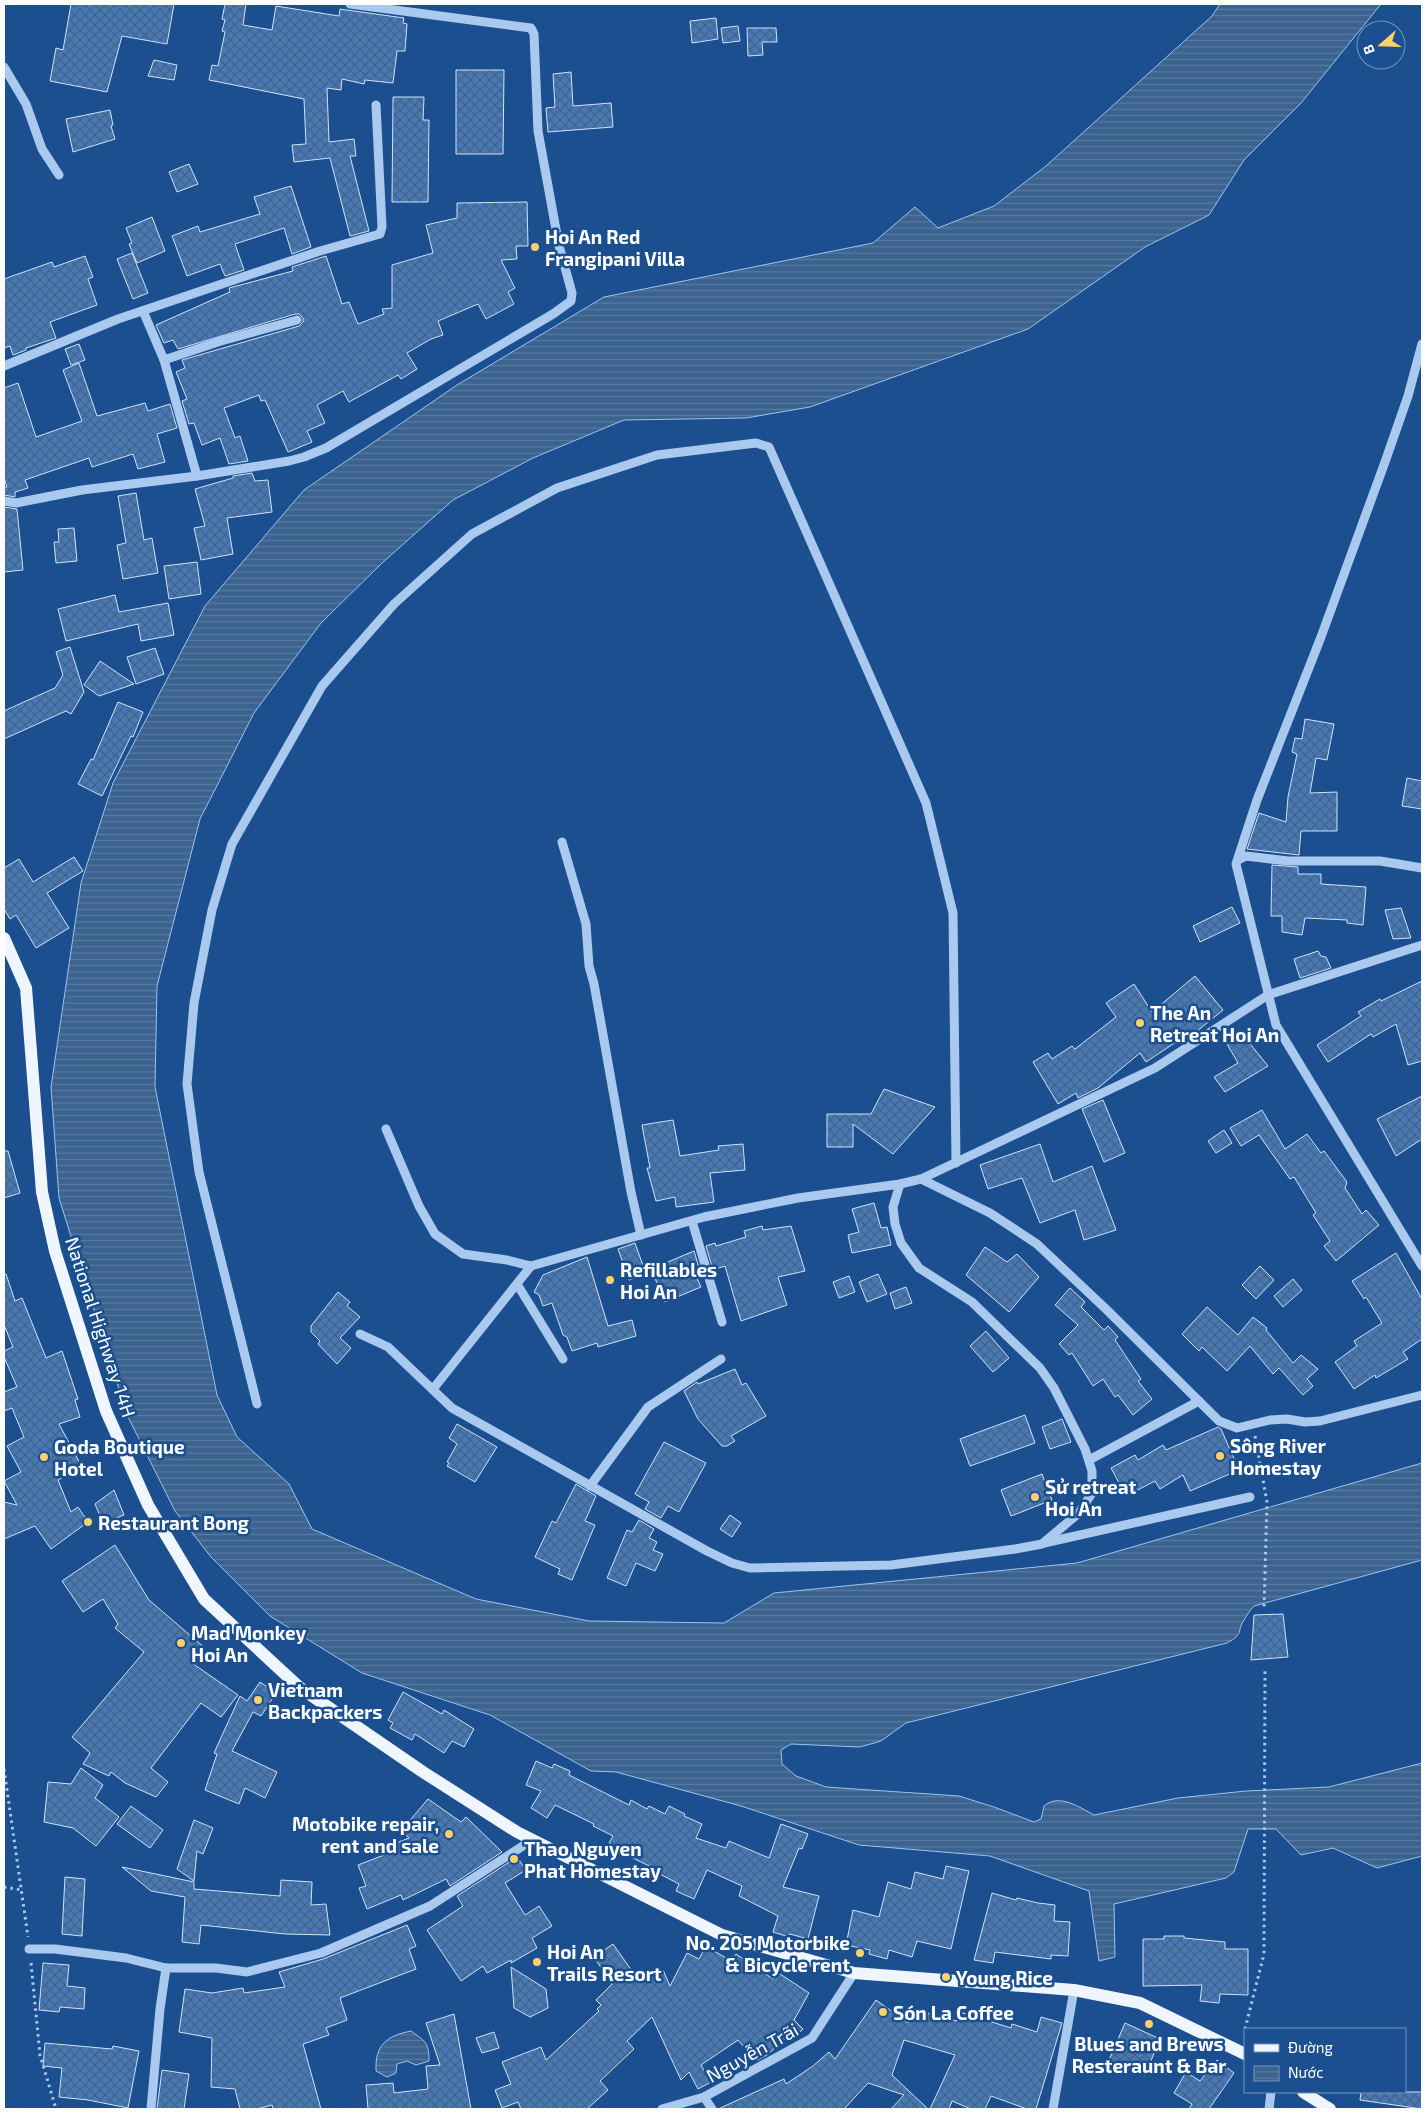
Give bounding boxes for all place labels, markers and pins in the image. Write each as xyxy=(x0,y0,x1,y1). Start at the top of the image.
place label: Hoi An Red Frangipani Villa xyxy=(545,225,685,270)
marker: Hoi An Red Frangipani Villa xyxy=(529,241,541,253)
place label: The An Retreat Hoi An xyxy=(1150,1001,1279,1046)
marker: The An Retreat Hoi An xyxy=(1134,1017,1146,1029)
place label: Refillables Hoi An xyxy=(620,1258,717,1303)
marker: Refillables Hoi An xyxy=(604,1274,616,1286)
place label: Sông River Homestay xyxy=(1230,1434,1326,1480)
place label: Goda Boutique Hotel xyxy=(54,1435,185,1480)
marker: Sông River Homestay xyxy=(1214,1450,1226,1462)
marker: Goda Boutique Hotel xyxy=(38,1451,50,1463)
place label: Sử retreat Hoi An xyxy=(1045,1475,1137,1520)
marker: Sử retreat Hoi An xyxy=(1029,1491,1041,1503)
place label: Restaurant Bong xyxy=(98,1511,249,1534)
marker: Restaurant Bong xyxy=(82,1516,94,1528)
place label: Mad Monkey Hoi An xyxy=(191,1621,307,1666)
marker: Mad Monkey Hoi An xyxy=(175,1637,187,1649)
place label: Vietnam Backpackers xyxy=(268,1678,382,1723)
marker: Vietnam Backpackers xyxy=(252,1694,264,1706)
place label: Motobike repair, rent and sale xyxy=(292,1812,439,1857)
marker: Motobike repair, rent and sale xyxy=(443,1828,455,1840)
place label: Thao Nguyen Phat Homestay xyxy=(524,1837,661,1883)
marker: Thao Nguyen Phat Homestay xyxy=(508,1853,520,1865)
place label: No. 205 Motorbike & Bicycle rent xyxy=(686,1931,850,1977)
place label: Hoi An Trails Resort xyxy=(547,1940,662,1985)
marker: No. 205 Motorbike & Bicycle rent xyxy=(854,1947,866,1959)
marker: Hoi An Trails Resort xyxy=(531,1956,543,1968)
place label: Young Rice xyxy=(956,1966,1053,1989)
marker: Young Rice xyxy=(940,1971,952,1983)
place label: Són La Coffee xyxy=(893,2001,1014,2024)
marker: Són La Coffee xyxy=(877,2006,889,2018)
marker: Blues and Brews Resteraunt & Bar xyxy=(1143,2018,1155,2030)
place label: Blues and Brews Resteraunt & Bar xyxy=(1072,2032,1226,2077)

